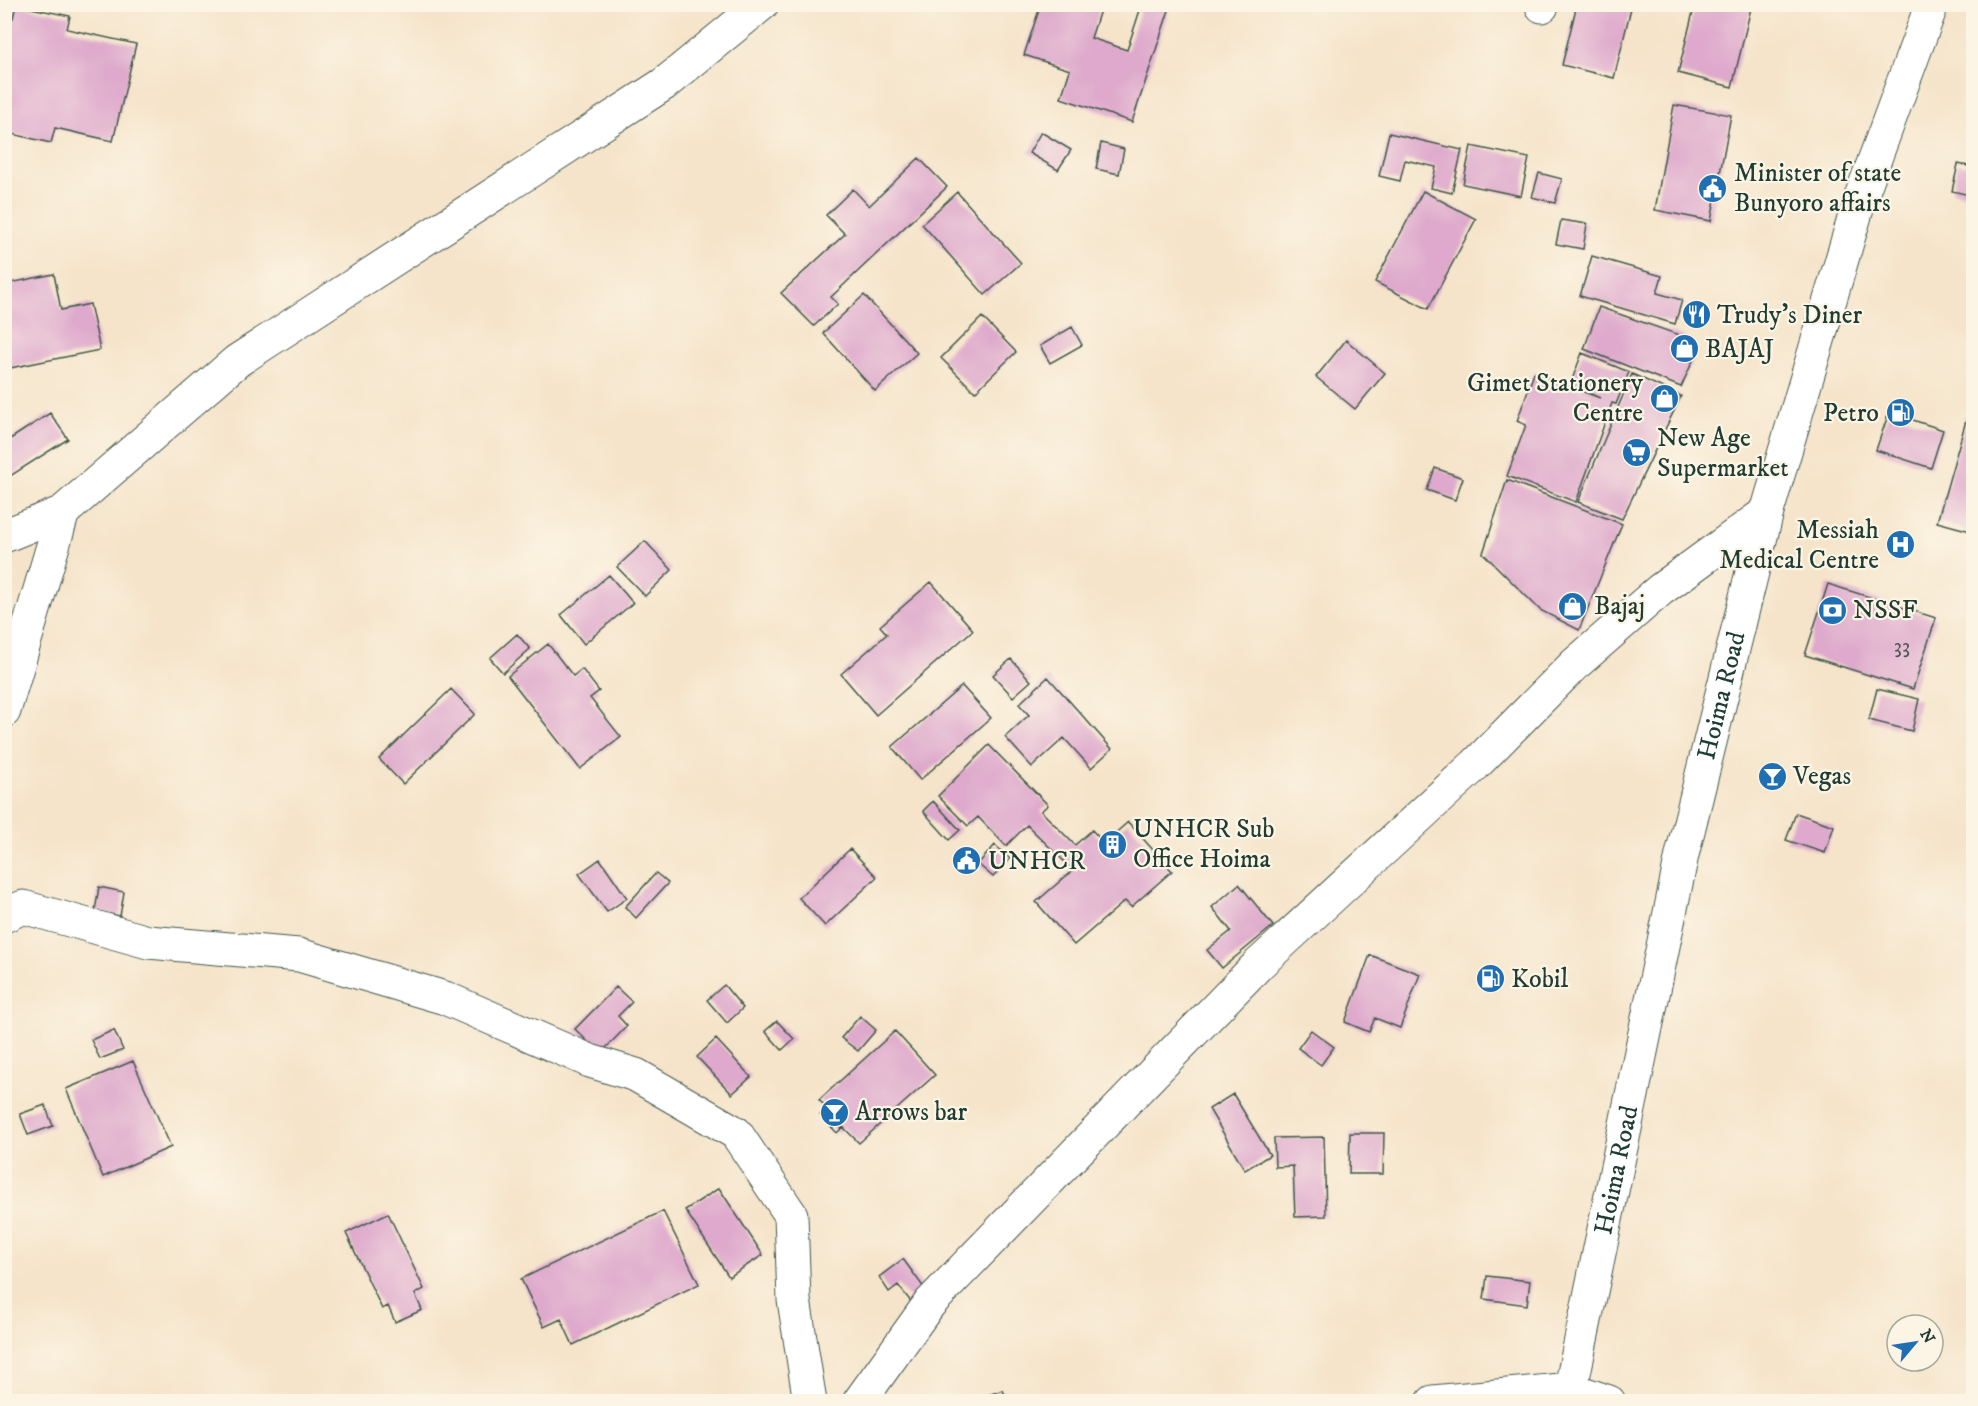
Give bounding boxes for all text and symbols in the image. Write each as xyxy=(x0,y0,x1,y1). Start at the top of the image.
place label: Minister of state Bunyoro affairs xyxy=(1734,157,1901,220)
public building icon: Minister of state Bunyoro affairs xyxy=(1697,172,1729,204)
restaurant icon: Trudy's Diner xyxy=(1680,299,1712,331)
place label: Trudy's Diner xyxy=(1717,299,1863,332)
shop icon: BAJAJ xyxy=(1668,333,1700,365)
place label: BAJAJ xyxy=(1705,333,1774,366)
place label: Gimet Stationery Centre xyxy=(1467,367,1644,430)
shop icon: Gimet Stationery Centre xyxy=(1648,382,1680,414)
place label: Petro xyxy=(1823,397,1879,430)
fuel station icon: Petro xyxy=(1884,397,1916,429)
place label: New Age Supermarket xyxy=(1657,422,1789,485)
supermarket icon: New Age Supermarket xyxy=(1620,437,1652,469)
place label: Messiah Medical Centre xyxy=(1719,514,1879,577)
hospital icon: Messiah Medical Centre xyxy=(1884,529,1916,561)
shop icon: Bajaj xyxy=(1557,590,1589,622)
place label: Bajaj xyxy=(1594,590,1645,623)
bank icon: NSSF xyxy=(1816,594,1848,626)
place label: NSSF xyxy=(1853,594,1917,627)
street label: Hoima Road xyxy=(1690,628,1753,763)
house number: 33 xyxy=(1894,633,1910,660)
bar icon: Vegas xyxy=(1756,760,1788,792)
place label: Vegas xyxy=(1792,760,1851,793)
place label: UNHCR Sub Office Hoima xyxy=(1133,813,1275,876)
building icon: UNHCR Sub Office Hoima xyxy=(1096,828,1128,860)
public building icon: UNHCR xyxy=(951,845,983,877)
place label: UNHCR xyxy=(988,845,1086,878)
fuel station icon: Kobil xyxy=(1474,963,1506,995)
place label: Kobil xyxy=(1511,963,1569,996)
bar icon: Arrows bar xyxy=(818,1096,850,1128)
place label: Arrows bar xyxy=(855,1096,968,1129)
street label: Hoima Road xyxy=(1587,1103,1646,1237)
north arrow xyxy=(1885,1313,1945,1373)
text: N xyxy=(1915,1326,1939,1347)

